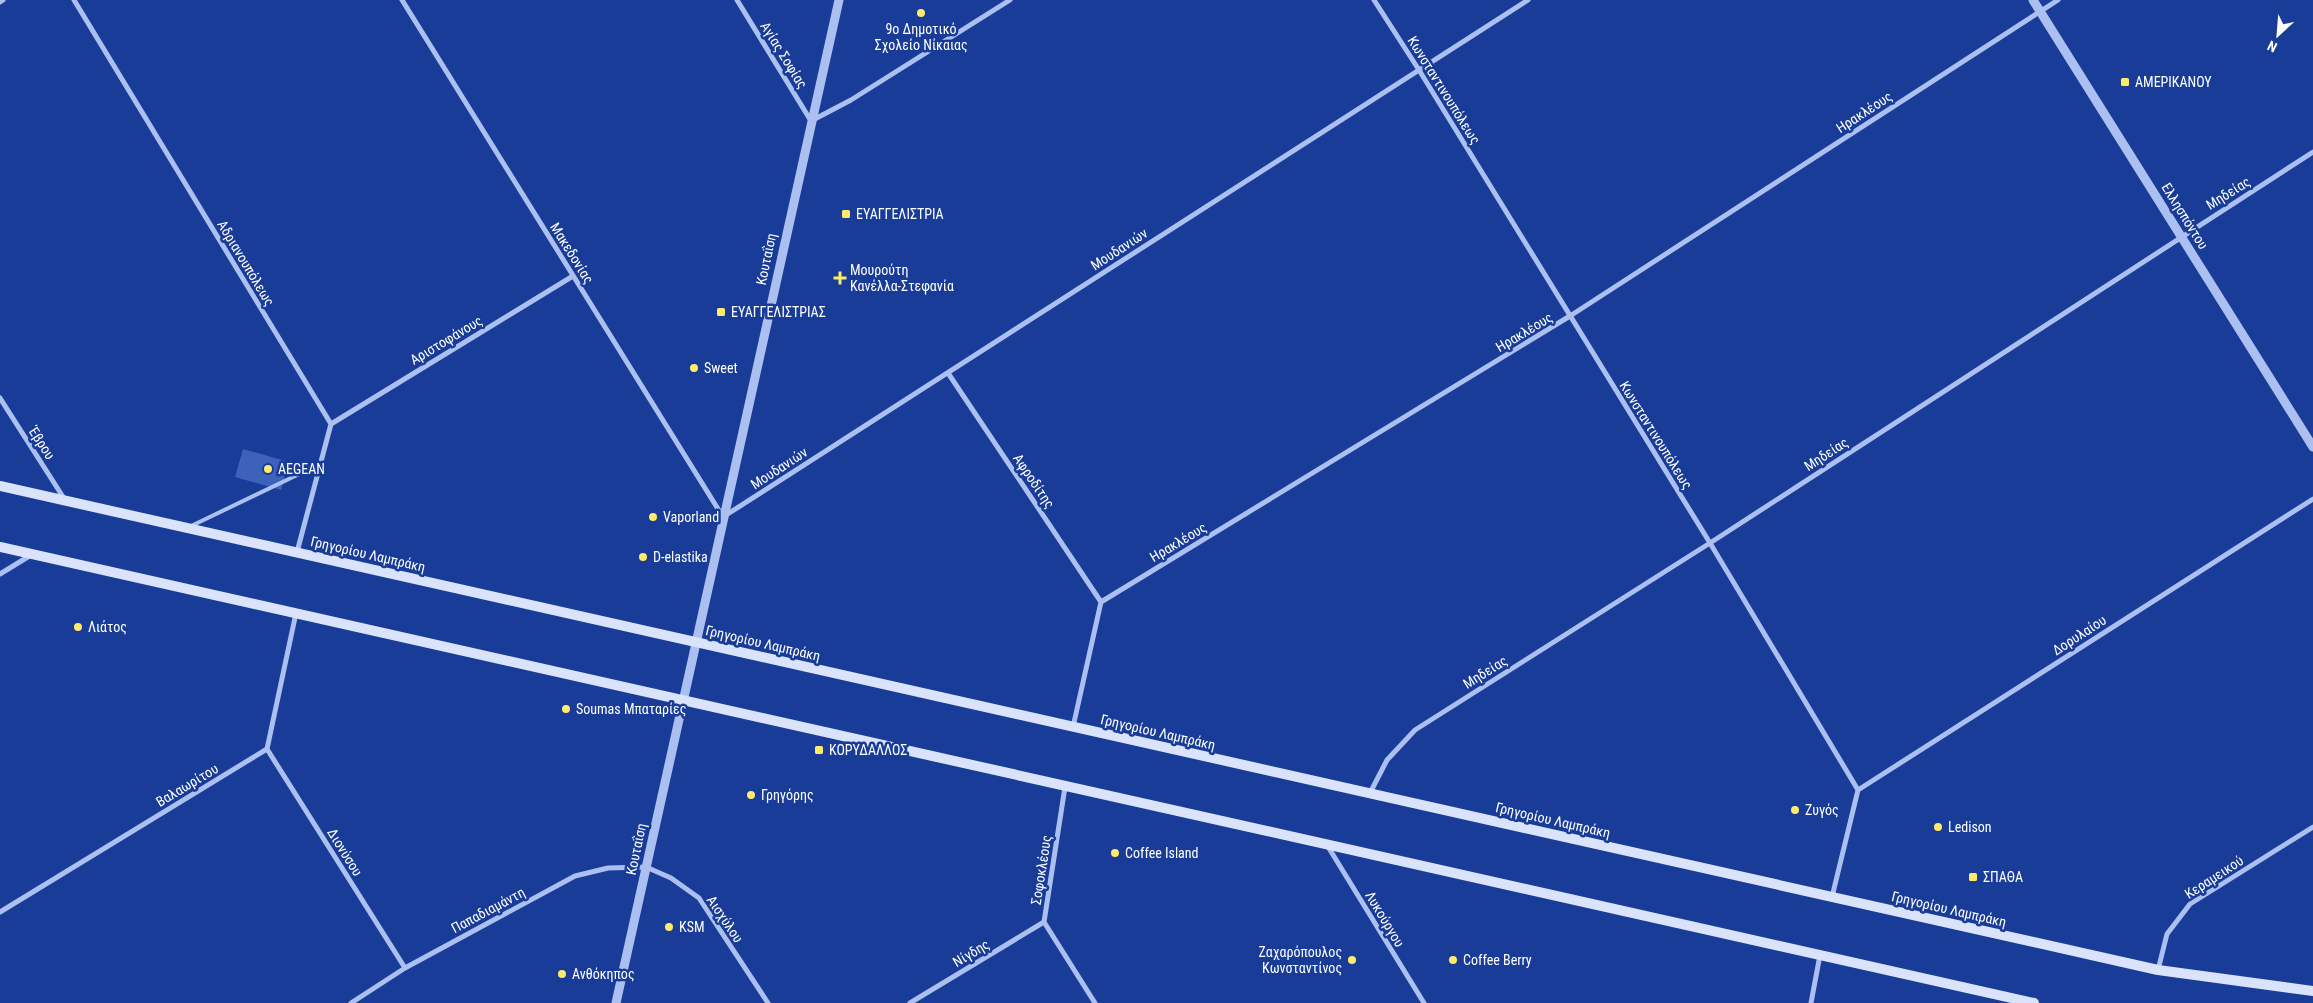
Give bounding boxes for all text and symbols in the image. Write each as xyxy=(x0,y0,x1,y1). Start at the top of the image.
marker: 9o Δημοτικό Σχολείο Νίκαιας xyxy=(915,7,927,19)
north arrow xyxy=(2253,10,2303,60)
street label: Αγίας Σοφίας xyxy=(756,19,811,92)
place label: 9o Δημοτικό Σχολείο Νίκαιας xyxy=(874,21,968,53)
street label: Κωνσταντινουπόλεως xyxy=(1404,33,1484,147)
text: N xyxy=(2265,38,2280,56)
place label: ΑΜΕΡΙΚΑΝΟΥ xyxy=(2135,74,2212,90)
marker: ΑΜΕΡΙΚΑΝΟΥ xyxy=(2119,76,2131,88)
street label: Ηρακλέους xyxy=(1833,88,1895,136)
street label: Μηδείας xyxy=(2203,173,2253,213)
street label: Ελλησπόντου xyxy=(2158,180,2212,252)
place label: ΕΥΑΓΓΕΛΙΣΤΡΙΑ xyxy=(856,206,944,222)
marker: ΕΥΑΓΓΕΛΙΣΤΡΙΑ xyxy=(840,208,852,220)
street label: Αδριανουπόλεως xyxy=(214,217,278,309)
street label: Μακεδονίας xyxy=(547,220,597,286)
street label: Μουδανιών xyxy=(1088,225,1150,273)
street label: Κουταΐση xyxy=(753,232,779,286)
place label: Μουρούτη Κανέλλα-Στεφανία xyxy=(850,262,954,295)
marker: Μουρούτη Κανέλλα-Στεφανία xyxy=(834,272,846,284)
place label: ΕΥΑΓΓΕΛΙΣΤΡΙΑΣ xyxy=(731,304,826,320)
marker: ΕΥΑΓΓΕΛΙΣΤΡΙΑΣ xyxy=(715,306,727,318)
street label: Ηρακλέους xyxy=(1493,309,1555,355)
street label: Αριστοφάνους xyxy=(407,312,486,369)
place label: Sweet xyxy=(704,360,738,376)
marker: Sweet xyxy=(688,362,700,374)
street label: Κωνσταντινουπόλεως xyxy=(1616,378,1696,492)
street label: Έβρου xyxy=(25,423,59,463)
street label: Μηδείας xyxy=(1801,434,1851,474)
street label: Μουδανιών xyxy=(748,444,810,492)
street label: Αφροδίτης xyxy=(1009,451,1058,512)
place label: AEGEAN xyxy=(278,461,325,477)
marker: AEGEAN xyxy=(262,463,274,475)
place label: Vaporland xyxy=(663,509,719,525)
marker: Vaporland xyxy=(647,511,659,523)
street label: Ηρακλέους xyxy=(1147,519,1209,565)
street label: Γρηγορίου Λαμπράκη xyxy=(309,533,427,575)
place label: D-elastika xyxy=(653,549,708,565)
marker: D-elastika xyxy=(637,551,649,563)
street label: Δορυλαίου xyxy=(2049,612,2109,658)
place label: Λιάτος xyxy=(88,619,127,635)
marker: Λιάτος xyxy=(72,621,84,633)
street label: Γρηγορίου Λαμπράκη xyxy=(704,622,822,664)
street label: Μηδείας xyxy=(1460,652,1510,692)
place label: Soumas Μπαταρίες xyxy=(576,701,686,717)
marker: Soumas Μπαταρίες xyxy=(560,703,572,715)
street label: Γρηγορίου Λαμπράκη xyxy=(1099,711,1217,753)
place label: ΚΟΡΥΔΑΛΛΟΣ xyxy=(829,742,907,758)
marker: ΚΟΡΥΔΑΛΛΟΣ xyxy=(813,744,825,756)
street label: Βαλαωρίτου xyxy=(153,760,221,810)
place label: Γρηγόρης xyxy=(761,787,814,803)
marker: Γρηγόρης xyxy=(745,789,757,801)
street label: Γρηγορίου Λαμπράκη xyxy=(1494,799,1612,841)
place label: Ζυγός xyxy=(1805,802,1839,818)
marker: Ζυγός xyxy=(1789,804,1801,816)
place label: Ledison xyxy=(1948,819,1992,835)
marker: Ledison xyxy=(1932,821,1944,833)
street label: Κουταΐση xyxy=(623,822,649,876)
street label: Διονύσου xyxy=(324,825,366,879)
street label: Σοφοκλέους xyxy=(1028,834,1055,906)
place label: Coffee Island xyxy=(1125,845,1199,861)
marker: Coffee Island xyxy=(1109,847,1121,859)
street label: Κεραμεικού xyxy=(2182,852,2246,902)
place label: ΣΠΑΘΑ xyxy=(1983,869,2023,885)
marker: ΣΠΑΘΑ xyxy=(1967,871,1979,883)
street label: Παπαδιαμάντη xyxy=(448,884,528,936)
street label: Λυκούργου xyxy=(1362,888,1408,950)
street label: Γρηγορίου Λαμπράκη xyxy=(1890,888,2008,930)
street label: Αισχύλου xyxy=(703,892,747,946)
place label: KSM xyxy=(679,919,704,935)
marker: KSM xyxy=(663,921,675,933)
street label: Νίγδης xyxy=(950,936,992,970)
place label: Ζαχαρόπουλος Κωνσταντίνος xyxy=(1259,944,1342,976)
place label: Coffee Berry xyxy=(1463,952,1532,968)
marker: Ζαχαρόπουλος Κωνσταντίνος xyxy=(1346,954,1358,966)
marker: Coffee Berry xyxy=(1447,954,1459,966)
place label: Ανθόκηπος xyxy=(572,966,635,982)
marker: Ανθόκηπος xyxy=(556,968,568,980)

